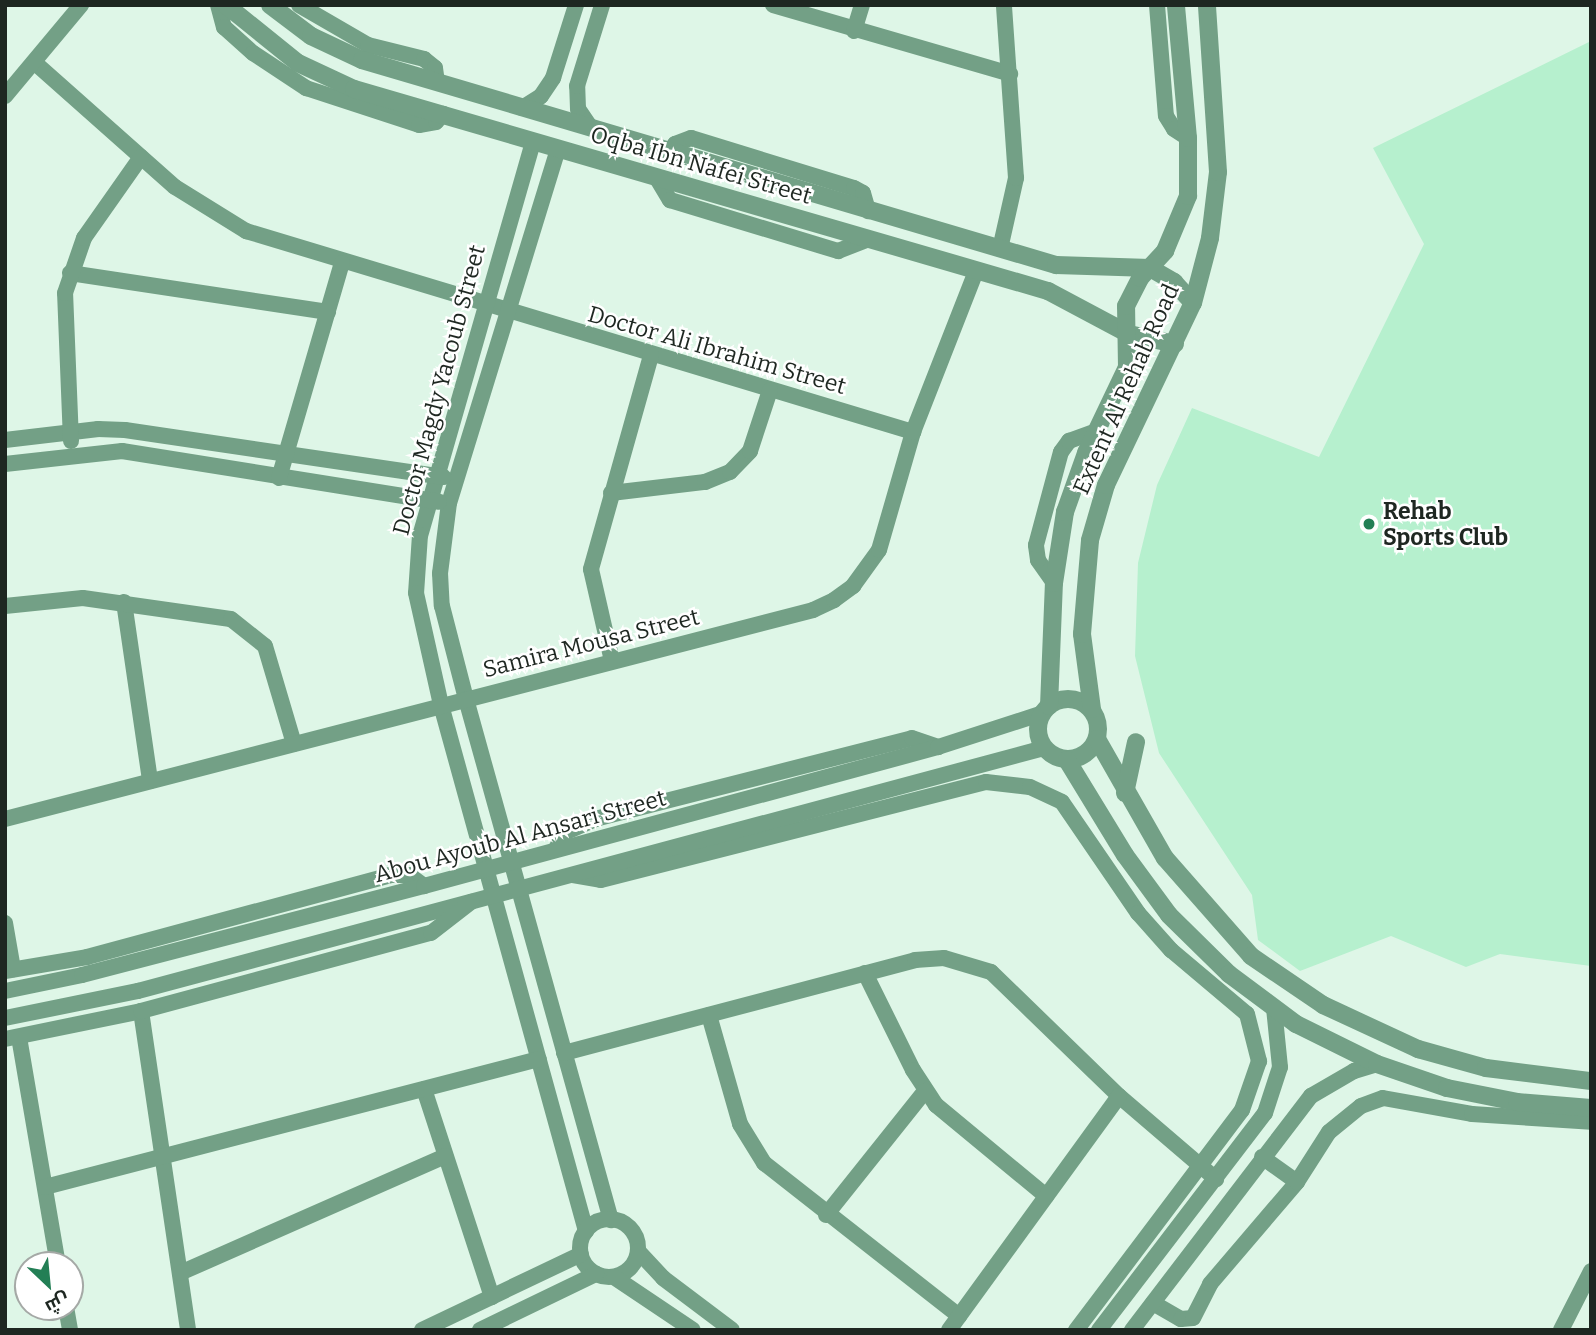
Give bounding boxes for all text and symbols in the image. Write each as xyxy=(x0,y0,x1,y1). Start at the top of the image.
street label: Oqba Ibn Nafei Street xyxy=(587,120,815,210)
street label: Doctor Magdy Yacoub Street xyxy=(387,242,491,538)
street label: Extent Al Rehab Road xyxy=(1067,279,1185,499)
street label: Doctor Ali Ibrahim Street xyxy=(585,300,849,400)
place label: Rehab Sports Club xyxy=(1383,497,1508,551)
marker: Rehab Sports Club xyxy=(1361,516,1377,532)
street label: Samira Mousa Street xyxy=(480,603,702,683)
street label: Abou Ayoub Al Ansari Street xyxy=(371,784,669,888)
north arrow xyxy=(14,1251,84,1321)
text: ش xyxy=(42,1288,74,1319)

